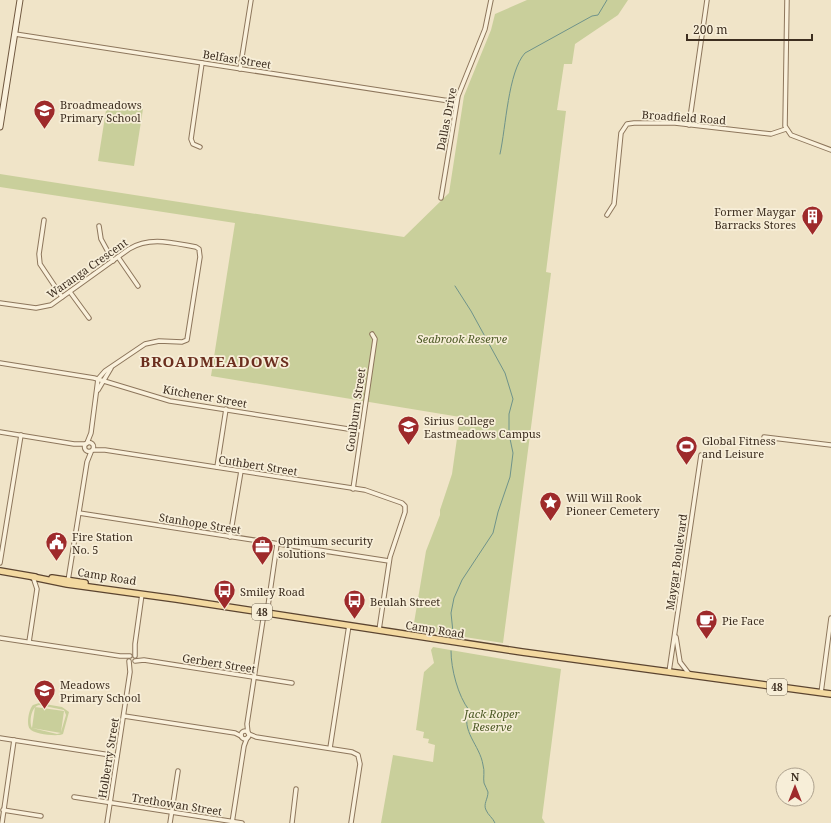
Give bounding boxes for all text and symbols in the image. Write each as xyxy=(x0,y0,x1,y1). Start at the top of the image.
scale bar xyxy=(687,16,812,42)
text: 200 m xyxy=(693,21,728,38)
street label: Belfast Street xyxy=(202,46,272,72)
street label: Dallas Drive xyxy=(433,86,459,152)
school or university icon: Broadmeadows Primary School xyxy=(32,97,58,130)
place label: Broadmeadows Primary School xyxy=(60,97,142,125)
street label: Broadfield Road xyxy=(641,107,727,127)
place label: Former Maygar Barracks Stores xyxy=(714,204,797,232)
building icon: Former Maygar Barracks Stores xyxy=(799,204,825,237)
street label: Waranga Crescent xyxy=(44,234,130,301)
park label: Seabrook Reserve xyxy=(417,331,508,346)
district label: BROADMEADOWS xyxy=(140,351,290,371)
street label: Goulburn Street xyxy=(342,367,368,453)
street label: Kitchener Street xyxy=(162,381,248,411)
school or university icon: Sirius College Eastmeadows Campus xyxy=(396,413,422,446)
place label: Sirius College Eastmeadows Campus xyxy=(424,413,541,441)
sports icon: Global Fitness and Leisure xyxy=(673,433,699,466)
place label: Global Fitness and Leisure xyxy=(702,433,776,461)
street label: Cuthbert Street xyxy=(217,451,299,479)
place icon: Will Will Rook Pioneer Cemetery xyxy=(537,490,563,523)
place label: Will Will Rook Pioneer Cemetery xyxy=(566,490,660,518)
street label: Stanhope Street xyxy=(158,509,242,537)
street label: Maygar Boulevard xyxy=(662,513,690,611)
public building icon: Fire Station No. 5 xyxy=(43,529,69,562)
place label: Fire Station No. 5 xyxy=(72,529,133,557)
office icon: Optimum security solutions xyxy=(249,533,275,566)
place label: Optimum security solutions xyxy=(278,533,374,561)
street label: Camp Road xyxy=(76,564,138,588)
bus stop icon: Smiley Road xyxy=(211,578,237,611)
place label: Smiley Road xyxy=(240,584,305,599)
bus stop icon: Beulah Street xyxy=(341,588,367,621)
place label: Beulah Street xyxy=(370,594,440,609)
road number: 48 xyxy=(252,604,272,620)
cafe icon: Pie Face xyxy=(694,607,720,640)
place label: Pie Face xyxy=(722,613,765,628)
street label: Camp Road xyxy=(404,617,466,641)
street label: Gerbert Street xyxy=(181,650,257,676)
school or university icon: Meadows Primary School xyxy=(32,677,58,710)
place label: Meadows Primary School xyxy=(60,677,141,705)
road number: 48 xyxy=(767,679,787,695)
park label: Jack Roper Reserve xyxy=(462,706,521,734)
street label: Holberry Street xyxy=(94,717,122,799)
north arrow xyxy=(775,767,815,807)
text: N xyxy=(791,769,800,784)
street label: Trethowan Street xyxy=(131,789,223,819)

